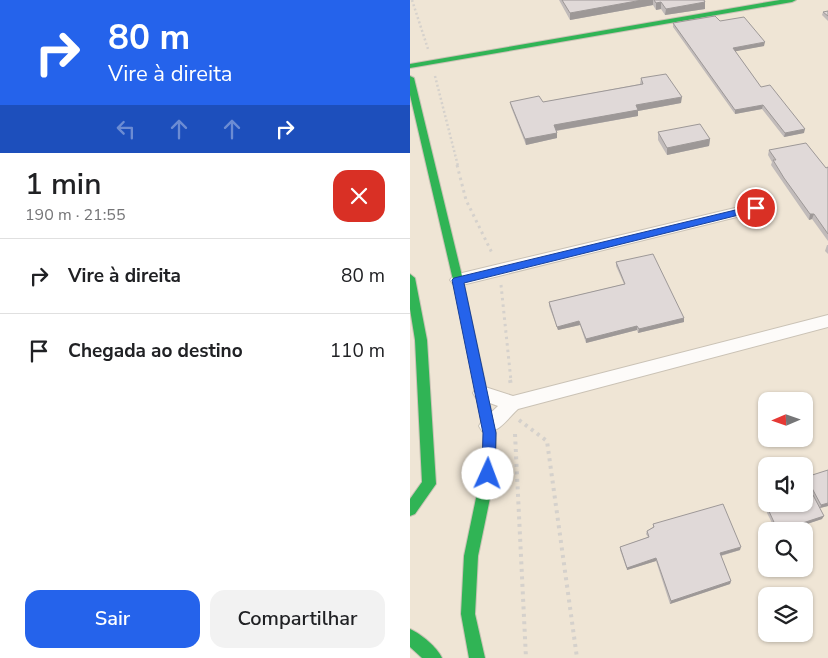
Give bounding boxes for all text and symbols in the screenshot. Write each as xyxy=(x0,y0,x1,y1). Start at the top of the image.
text: 80 m xyxy=(108,14,190,61)
icon: right xyxy=(25,20,90,85)
text: Vire à direita xyxy=(108,59,233,89)
icon: left xyxy=(112,115,140,143)
icon: ahead xyxy=(165,115,193,143)
icon: ahead xyxy=(218,115,246,143)
icon: right xyxy=(271,115,299,143)
text: 1 min xyxy=(25,164,101,205)
button: close xyxy=(333,170,385,222)
pin xyxy=(735,187,777,229)
icon: arrive xyxy=(742,194,770,222)
text: 190 m · 21:55 xyxy=(25,204,126,226)
icon: right xyxy=(25,262,53,290)
text: Vire à direita xyxy=(68,263,181,289)
text: 80 m xyxy=(341,263,385,289)
icon: arrive xyxy=(25,337,53,365)
text: Chegada ao destino xyxy=(68,338,243,364)
text: 110 m xyxy=(330,338,385,364)
north arrow xyxy=(758,392,812,448)
map controls xyxy=(758,392,813,642)
position arrow xyxy=(461,447,513,499)
button: sound xyxy=(758,457,813,512)
button: search xyxy=(758,522,813,577)
button: layers xyxy=(758,587,813,642)
button: Sair xyxy=(25,590,200,648)
button: Compartilhar xyxy=(210,590,385,648)

